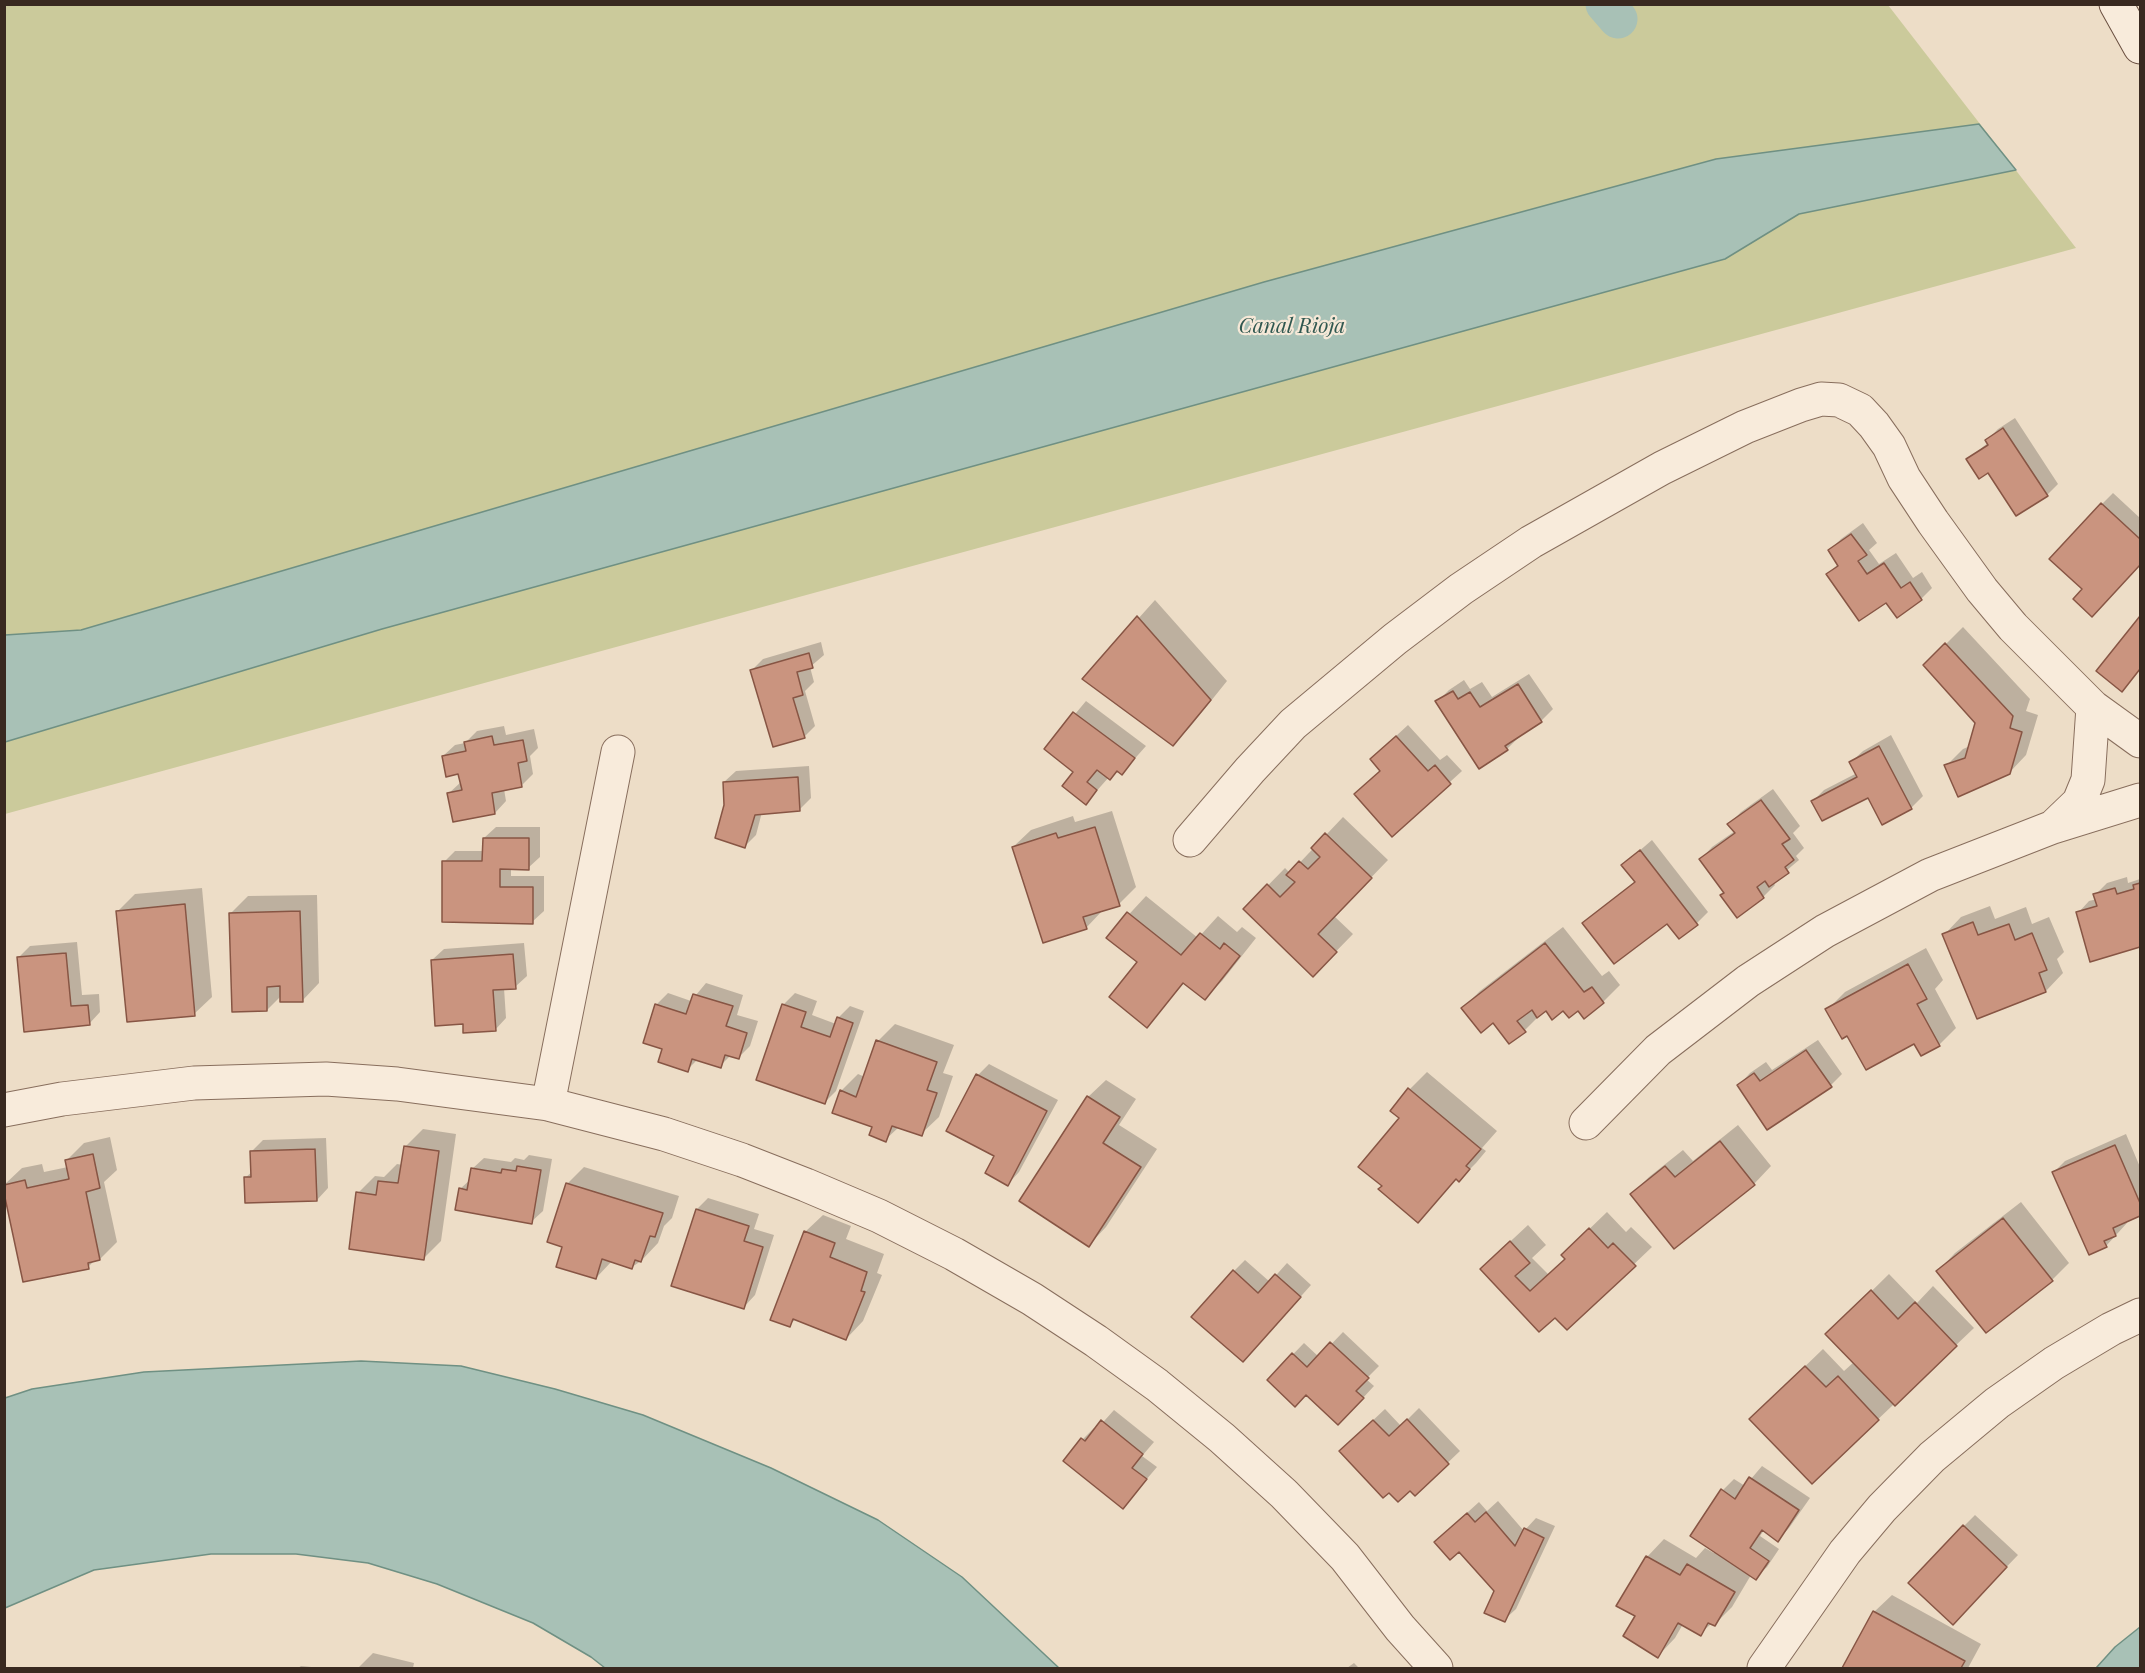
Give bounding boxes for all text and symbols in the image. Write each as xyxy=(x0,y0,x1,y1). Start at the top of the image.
water label: Canal Rioja xyxy=(1239,313,1345,339)

